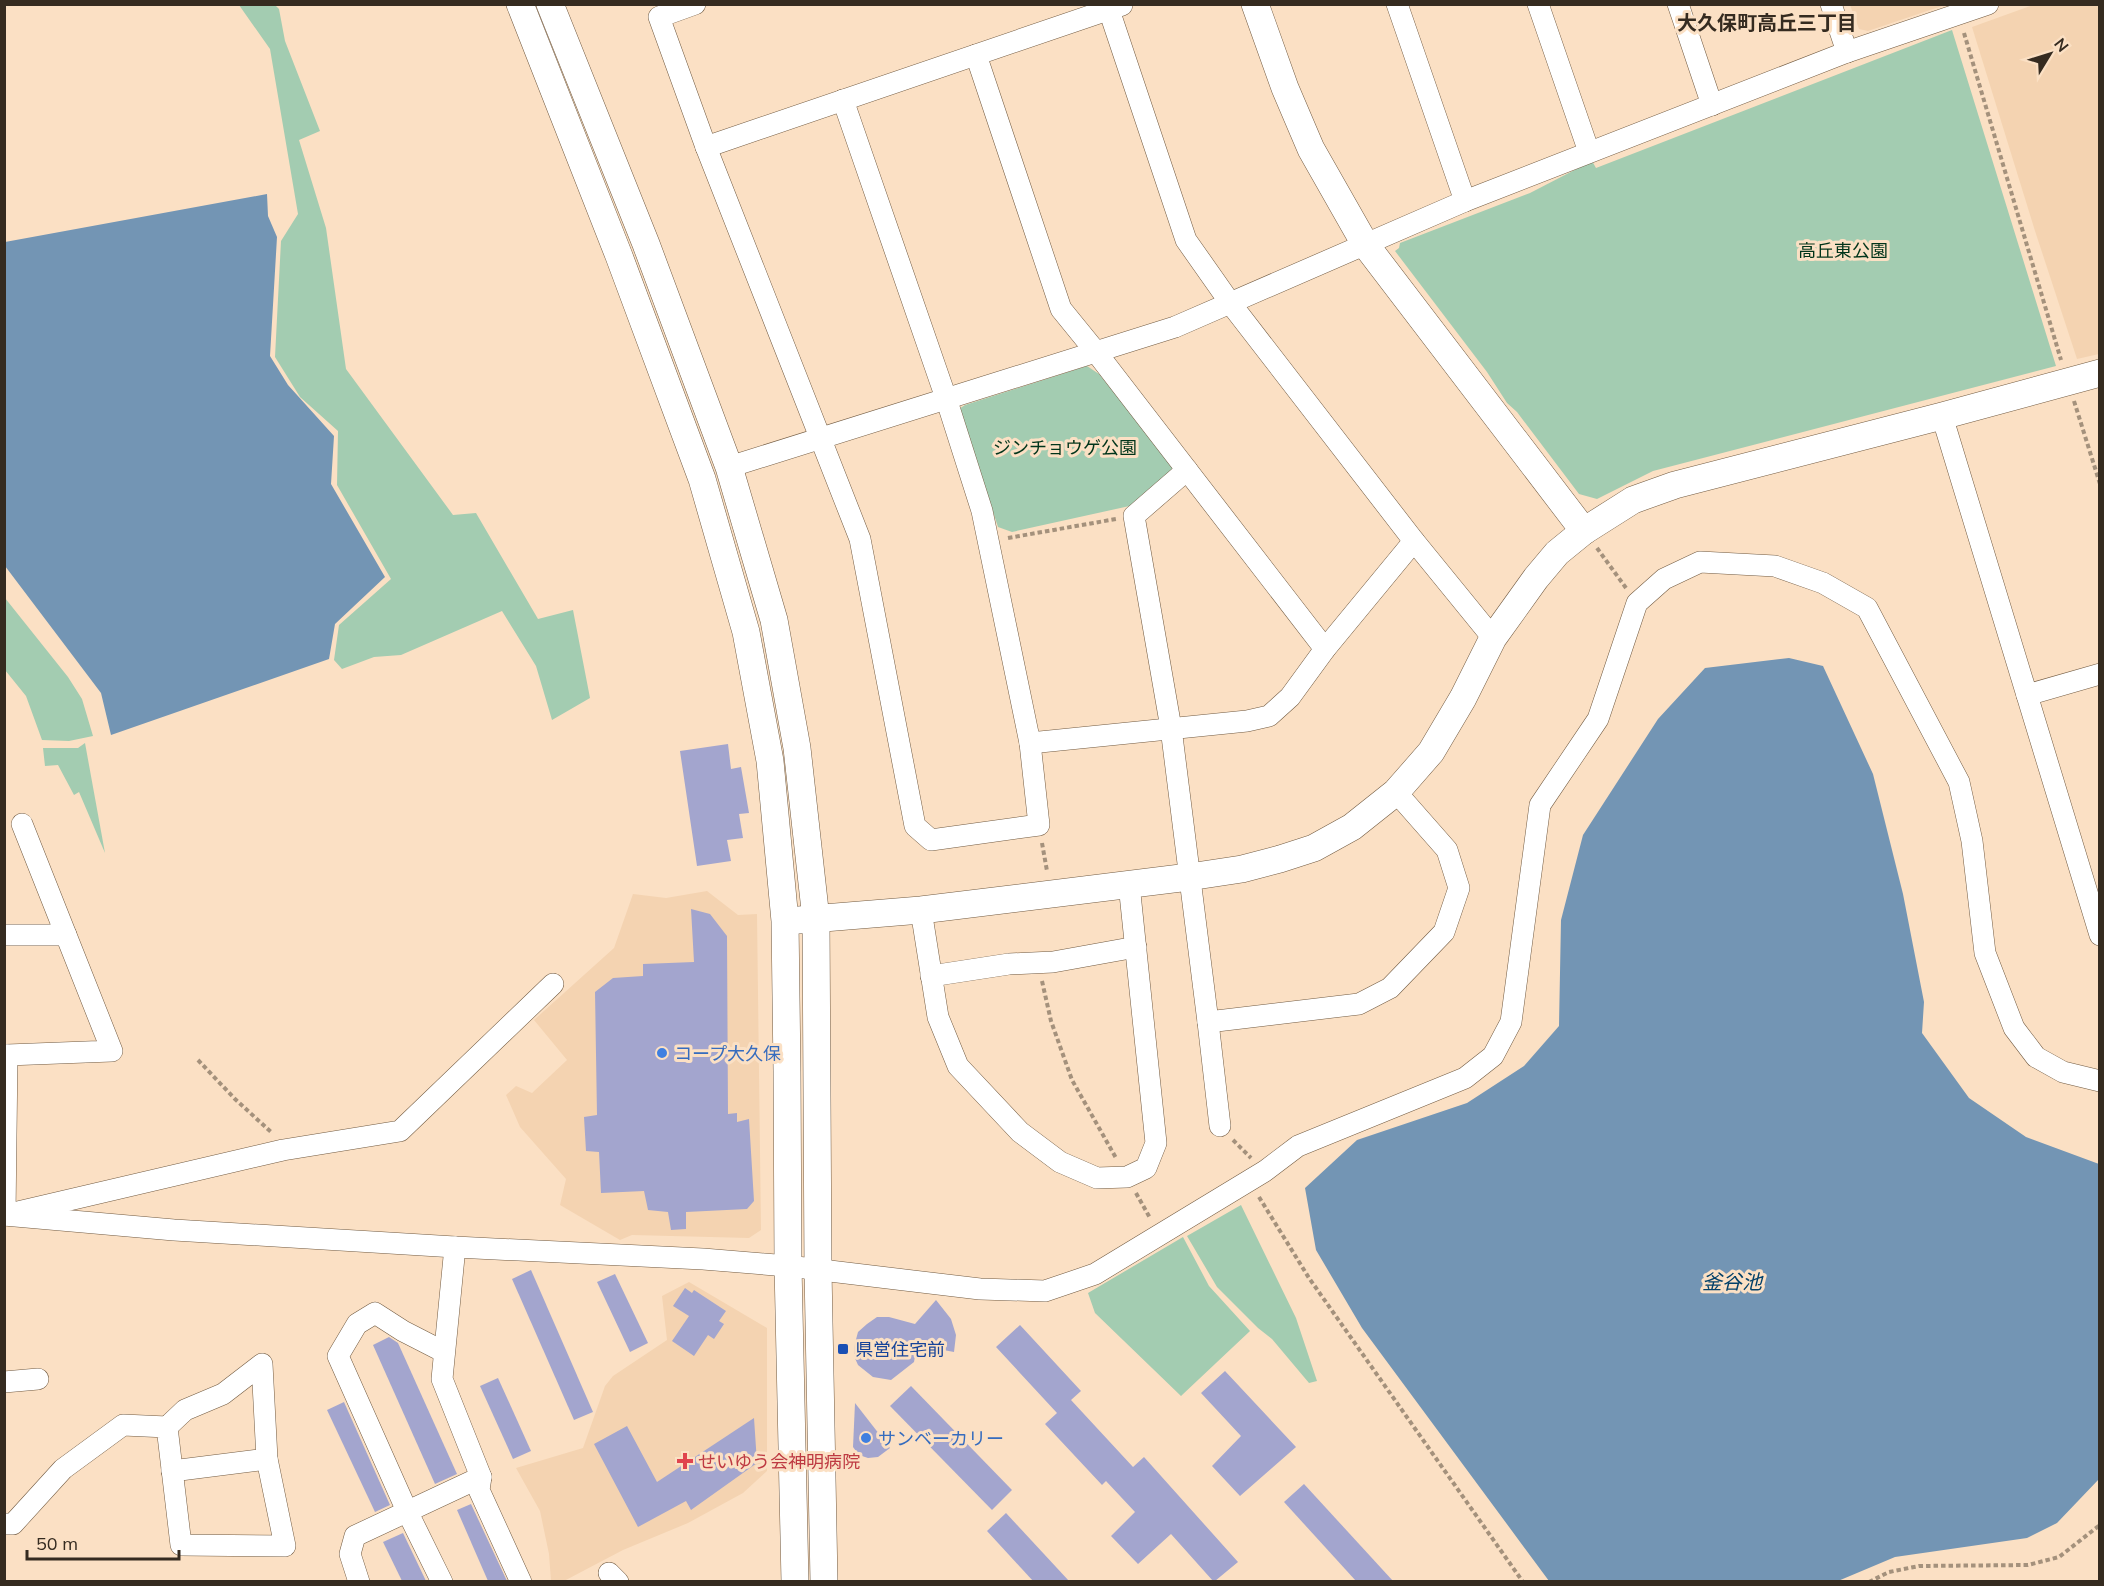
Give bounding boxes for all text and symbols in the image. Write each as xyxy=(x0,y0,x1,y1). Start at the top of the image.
district label: 大久保町高丘三丁目 xyxy=(1677,10,1857,35)
north arrow xyxy=(2020,24,2080,84)
text: N xyxy=(2050,34,2073,56)
park label: 高丘東公園 xyxy=(1798,239,1888,262)
park label: ジンチョウゲ公園 xyxy=(993,436,1137,459)
place label: コープ大久保 xyxy=(674,1042,781,1065)
marker: コープ大久保 xyxy=(655,1046,669,1060)
water label: 釜谷池 xyxy=(1702,1269,1764,1294)
place label: 県営住宅前 xyxy=(855,1338,945,1361)
marker: 県営住宅前 xyxy=(836,1342,850,1356)
place label: サンベーカリー xyxy=(878,1427,1004,1450)
marker: サンベーカリー xyxy=(859,1431,873,1445)
place label: せいゆう会神明病院 xyxy=(698,1450,860,1473)
marker: せいゆう会神明病院 xyxy=(676,1452,694,1470)
scale bar xyxy=(27,1523,178,1561)
text: 50 m xyxy=(36,1532,78,1555)

